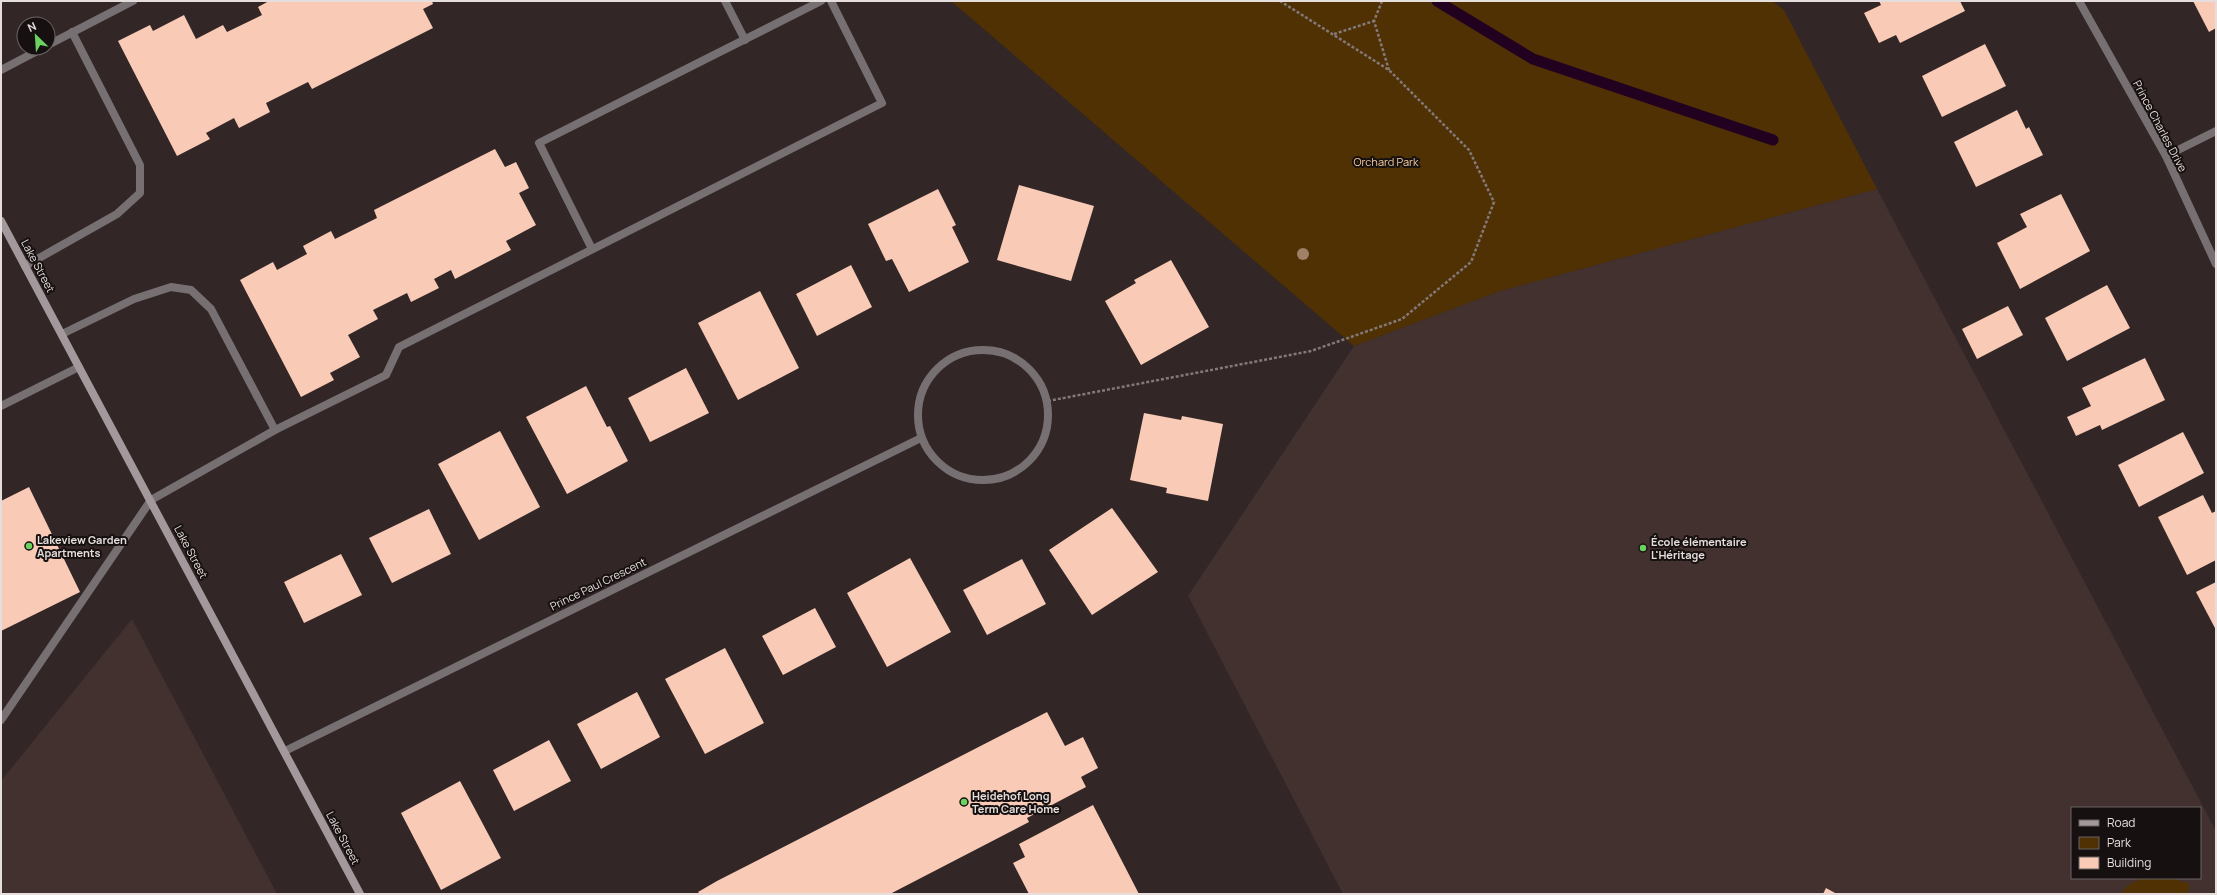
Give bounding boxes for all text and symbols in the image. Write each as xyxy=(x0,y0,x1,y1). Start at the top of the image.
north arrow xyxy=(16,16,56,56)
text: N xyxy=(25,18,38,35)
street label: Prince Charles Drive xyxy=(2130,77,2191,175)
park label: Orchard Park xyxy=(1353,154,1419,169)
street label: Lake Street xyxy=(18,237,59,295)
street label: Lake Street xyxy=(171,523,212,581)
place label: Lakeview Garden Apartments xyxy=(37,532,127,560)
place label: École élémentaire L'Héritage xyxy=(1651,534,1747,562)
marker: Lakeview Garden Apartments xyxy=(24,541,34,551)
marker: École élémentaire L'Héritage xyxy=(1638,543,1648,553)
street label: Prince Paul Crescent xyxy=(547,554,648,613)
place label: Heidehof Long Term Care Home xyxy=(972,788,1060,816)
marker: Heidehof Long Term Care Home xyxy=(959,797,969,807)
legend xyxy=(2071,807,2201,879)
street label: Lake Street xyxy=(323,809,364,867)
text: Road xyxy=(2107,814,2135,831)
text: Park xyxy=(2107,834,2132,851)
text: Building xyxy=(2107,854,2151,871)

